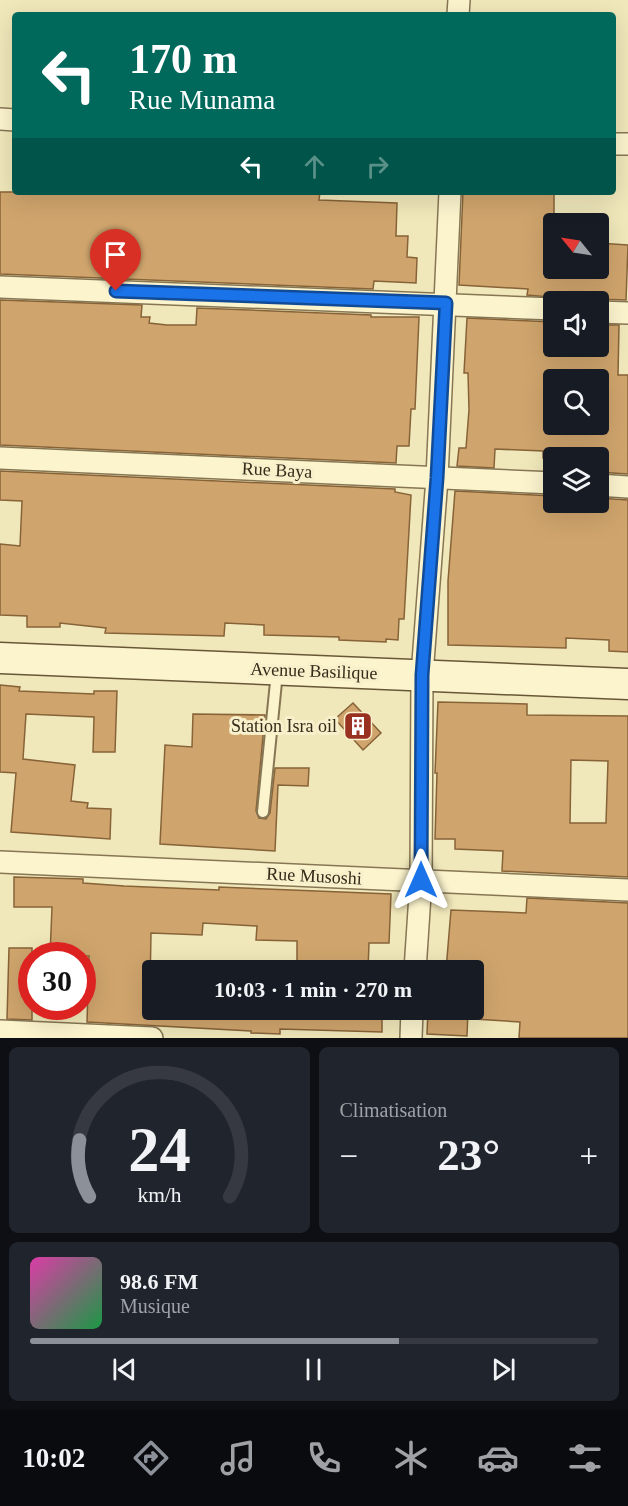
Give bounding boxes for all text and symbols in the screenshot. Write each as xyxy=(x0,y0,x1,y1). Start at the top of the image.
icon: left xyxy=(30,36,108,114)
text: 170 m xyxy=(129,36,238,82)
text: Rue Munama xyxy=(129,85,275,115)
icon: left xyxy=(235,150,268,183)
icon: ahead xyxy=(298,150,331,183)
icon: right xyxy=(361,150,394,183)
north arrow xyxy=(543,213,609,279)
map controls xyxy=(543,213,609,513)
pin xyxy=(90,229,141,291)
icon: arrive xyxy=(99,238,132,271)
button: sound xyxy=(543,291,609,357)
button: search xyxy=(543,369,609,435)
button: layers xyxy=(543,447,609,513)
street label: Rue Baya xyxy=(241,458,313,482)
street label: Avenue Basilique xyxy=(250,659,378,683)
building icon: Station Isra oil xyxy=(342,710,374,742)
place label: Station Isra oil xyxy=(231,716,337,736)
position arrow xyxy=(389,848,453,912)
street label: Rue Musoshi xyxy=(266,864,362,888)
speed limit sign: 30 xyxy=(18,942,96,1020)
text: 10:03 · 1 min · 270 m xyxy=(214,977,412,1002)
text: Climatisation xyxy=(340,1099,447,1121)
text: 24 xyxy=(128,1115,190,1184)
text: 23° xyxy=(437,1130,500,1180)
text: − xyxy=(340,1138,358,1174)
text: + xyxy=(579,1138,598,1174)
text: km/h xyxy=(137,1183,182,1207)
text: 98.6 FM xyxy=(120,1269,198,1294)
text: Musique xyxy=(120,1295,190,1317)
icon: previous xyxy=(108,1353,141,1386)
icon: pause xyxy=(297,1353,330,1386)
icon: next xyxy=(487,1353,520,1386)
icon: directions xyxy=(130,1437,172,1479)
icon: music xyxy=(217,1437,259,1479)
icon: phone xyxy=(303,1437,345,1479)
icon: climate xyxy=(390,1437,432,1479)
icon: car xyxy=(477,1437,519,1479)
icon: filters xyxy=(564,1437,606,1479)
text: 10:02 xyxy=(22,1443,85,1473)

